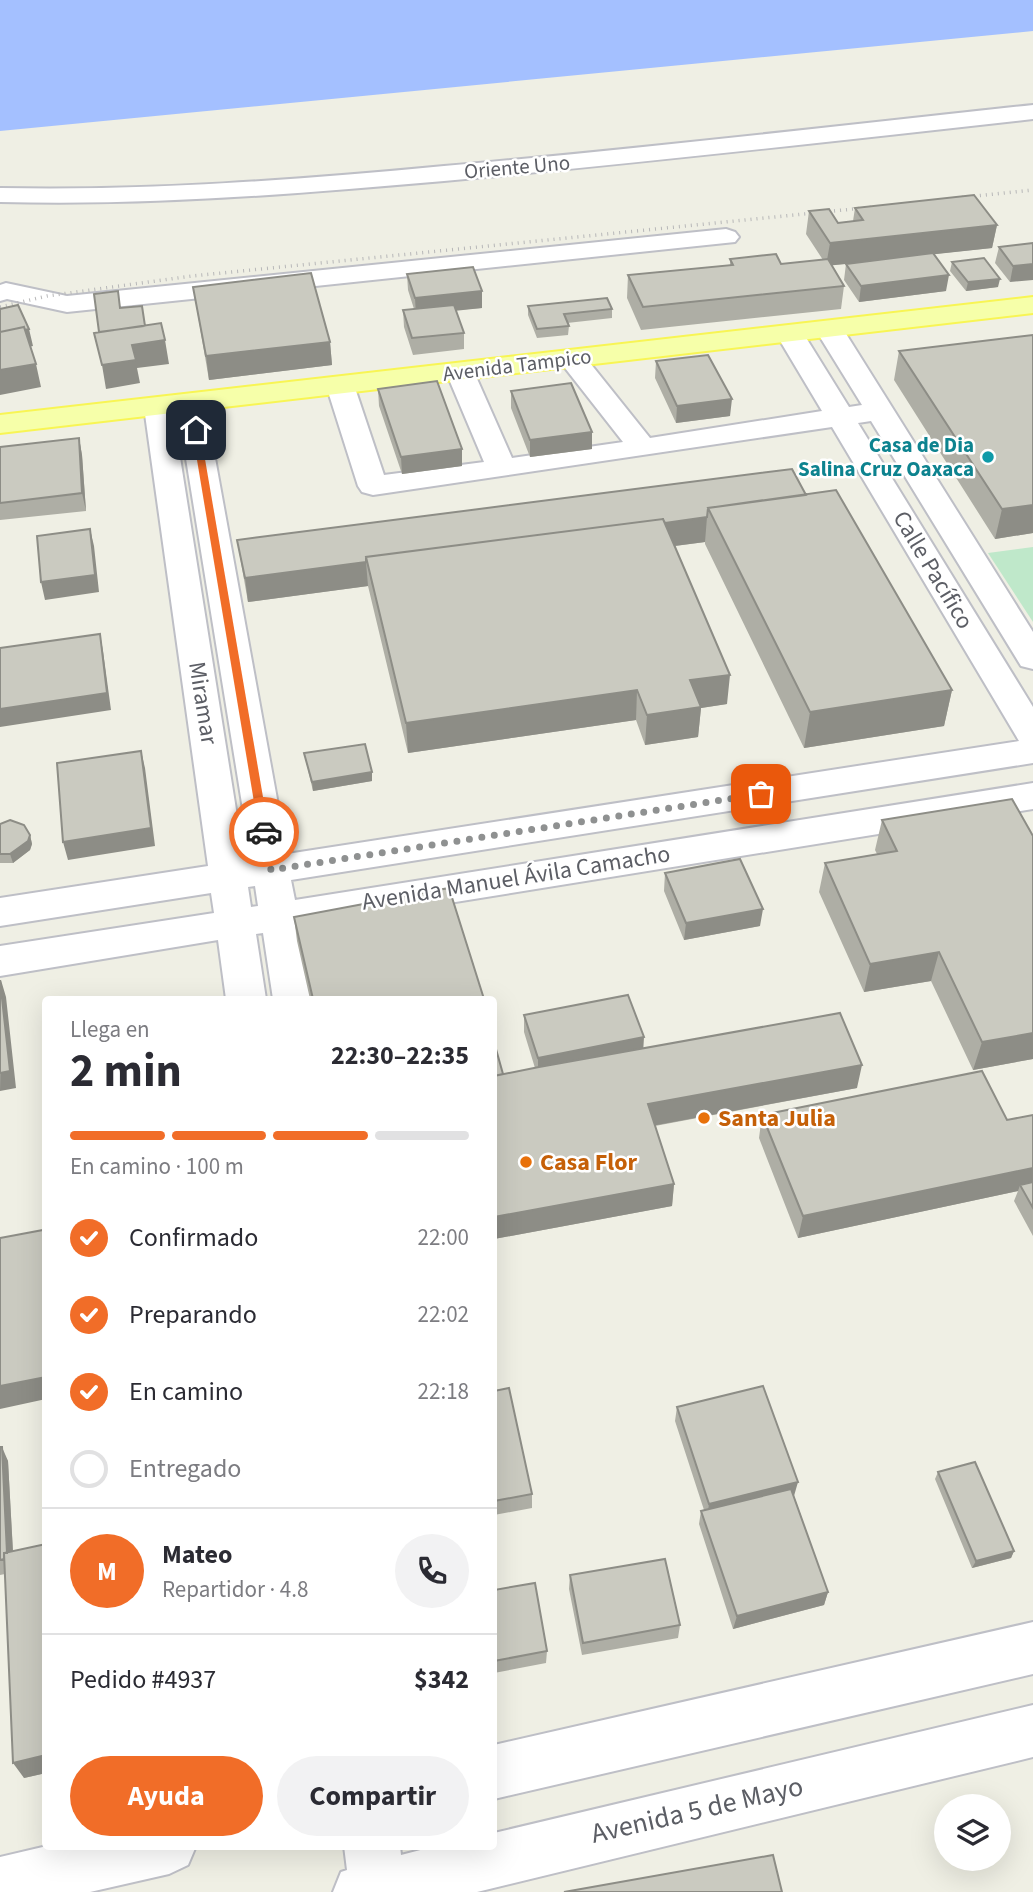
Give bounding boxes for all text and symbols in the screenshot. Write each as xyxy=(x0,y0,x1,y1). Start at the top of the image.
street label: Oriente Uno xyxy=(463,147,571,187)
street label: Avenida Tampico xyxy=(441,341,593,389)
pin xyxy=(166,400,226,460)
icon: home xyxy=(177,411,215,449)
place label: Casa de Dia Salina Cruz Oaxaca xyxy=(798,430,974,484)
marker: Casa de Dia Salina Cruz Oaxaca xyxy=(980,449,996,465)
street label: Calle Pacífico xyxy=(884,504,982,636)
street label: Miramar xyxy=(179,659,227,748)
pin xyxy=(731,764,791,824)
icon: bag xyxy=(742,775,780,813)
courier xyxy=(229,797,299,867)
icon: car xyxy=(245,813,283,851)
street label: Avenida Manuel Ávila Camacho xyxy=(359,836,673,920)
text: Llega en xyxy=(70,1013,150,1046)
text: 22:30–22:35 xyxy=(331,1037,469,1074)
text: 2 min xyxy=(70,1039,182,1104)
place label: Santa Julia xyxy=(718,1101,836,1136)
marker: Santa Julia xyxy=(696,1110,712,1126)
place label: Casa Flor xyxy=(540,1145,637,1180)
text: En camino · 100 m xyxy=(70,1150,244,1183)
marker: Casa Flor xyxy=(518,1154,534,1170)
icon: check xyxy=(70,1219,108,1257)
text: Confirmado xyxy=(129,1219,258,1256)
text: 22:00 xyxy=(418,1221,469,1254)
icon: check xyxy=(70,1296,108,1334)
text: Preparando xyxy=(129,1296,257,1333)
text: 22:02 xyxy=(418,1298,469,1331)
icon: check xyxy=(70,1373,108,1411)
text: En camino xyxy=(129,1373,243,1410)
text: 22:18 xyxy=(418,1375,469,1408)
text: Entregado xyxy=(129,1450,241,1487)
button: phone xyxy=(395,1534,469,1608)
text: Mateo xyxy=(162,1536,232,1573)
text: M xyxy=(97,1553,117,1590)
text: Repartidor · 4.8 xyxy=(162,1573,308,1606)
text: Pedido #4937 xyxy=(70,1661,216,1698)
text: $342 xyxy=(414,1661,469,1698)
button: Ayuda xyxy=(70,1756,263,1836)
button: Compartir xyxy=(277,1756,469,1836)
street label: Avenida 5 de Mayo xyxy=(587,1766,807,1854)
map controls xyxy=(934,1794,1011,1871)
button: layers xyxy=(934,1794,1011,1871)

